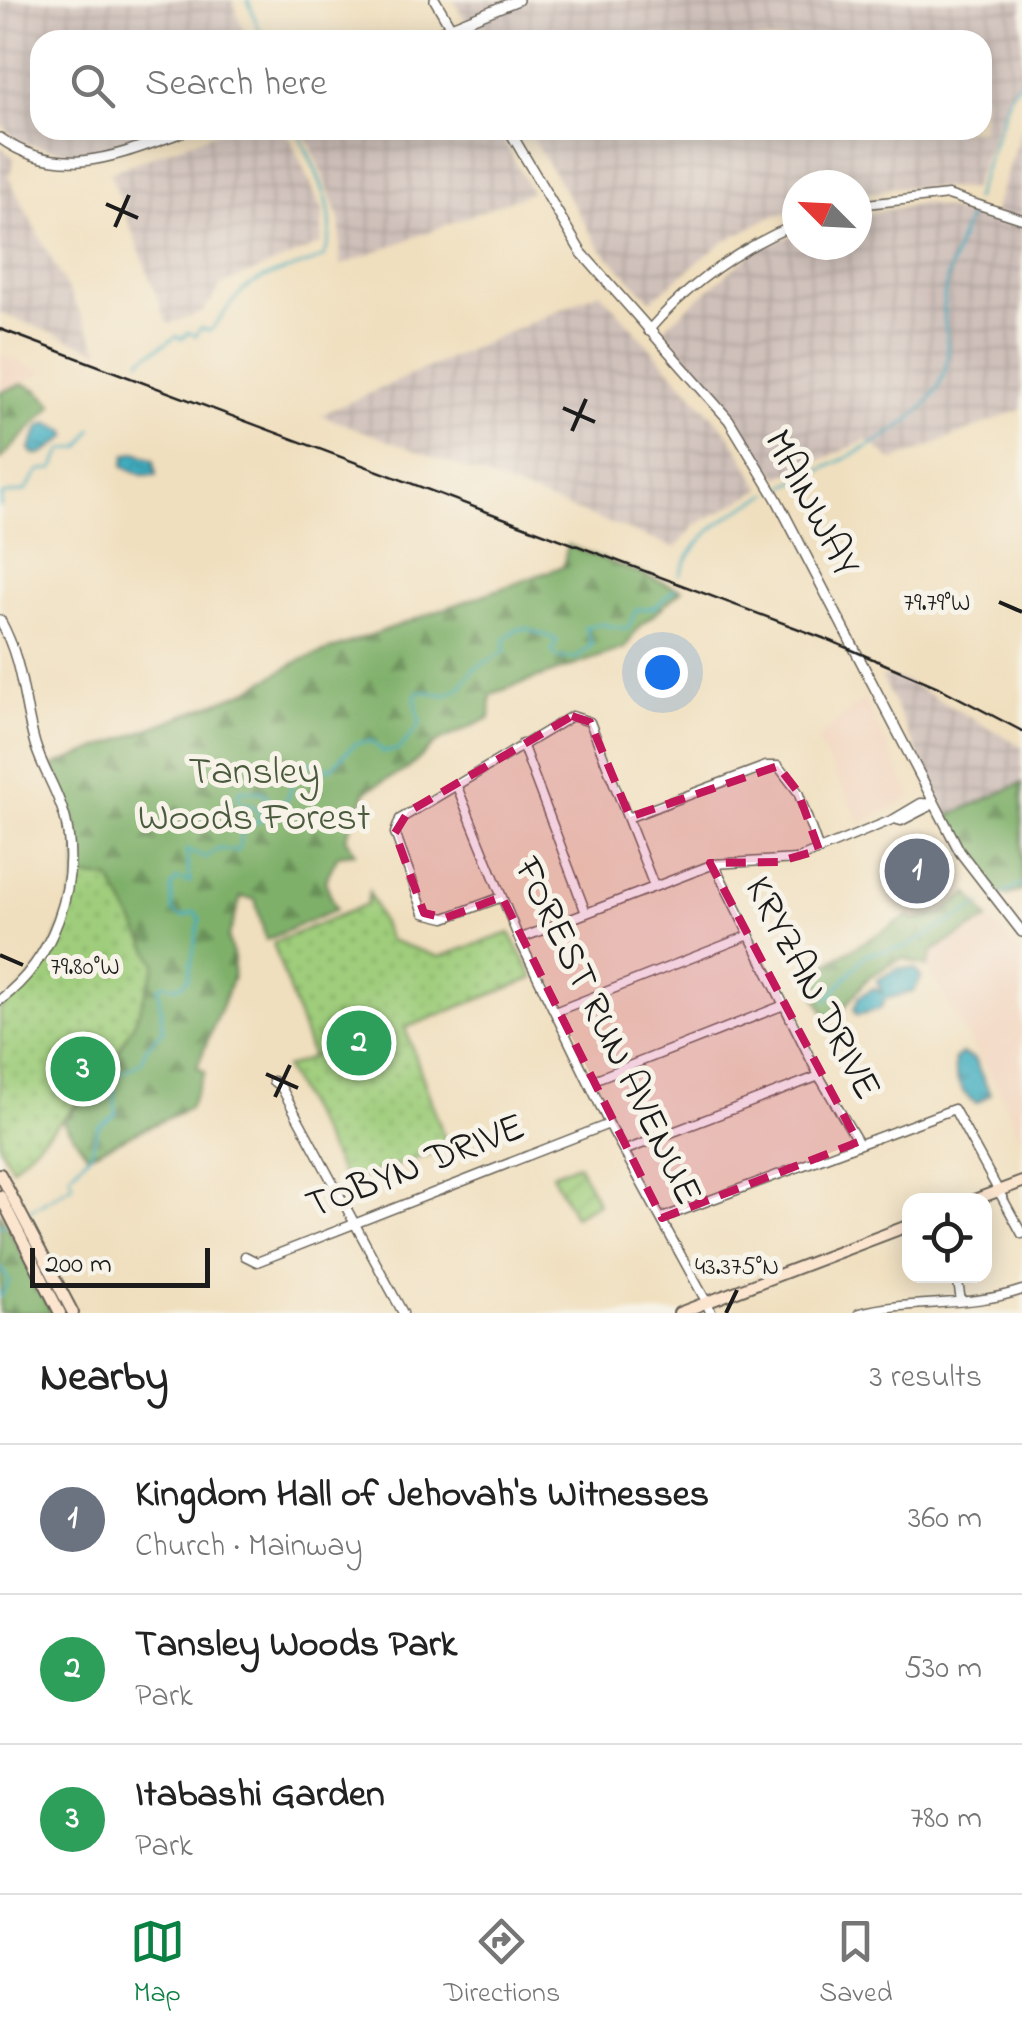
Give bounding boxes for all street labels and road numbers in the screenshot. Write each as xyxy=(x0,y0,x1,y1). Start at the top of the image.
street label: MAINWAY xyxy=(747,420,873,588)
street label: FOREST RUN AVENUE xyxy=(496,847,716,1216)
street label: KRYZAN DRIVE xyxy=(727,867,895,1111)
street label: TOBYN DRIVE xyxy=(298,1099,534,1237)

